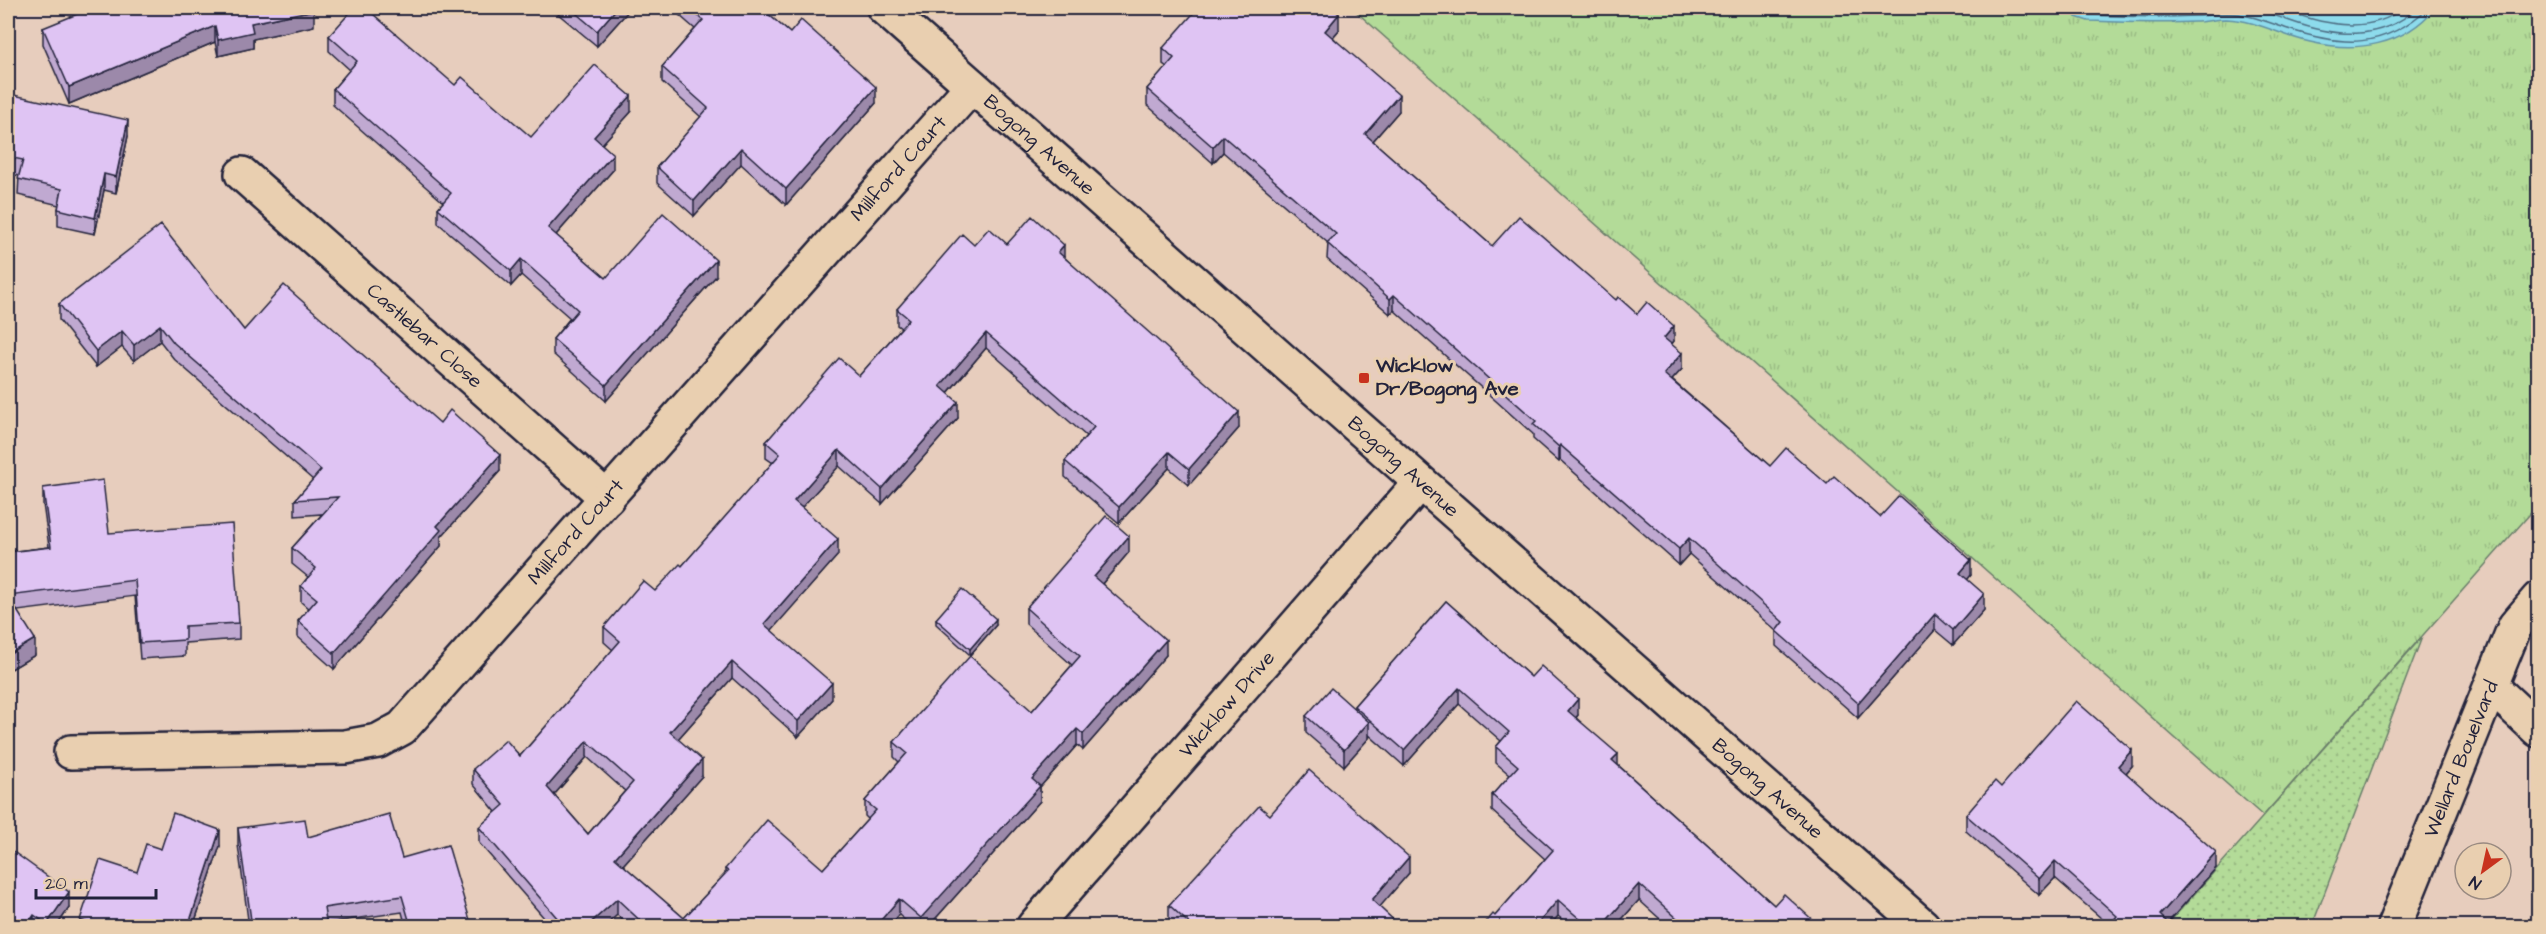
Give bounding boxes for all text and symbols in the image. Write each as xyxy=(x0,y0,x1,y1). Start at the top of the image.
street label: Bogong Avenue xyxy=(977,88,1101,202)
street label: Millford Court xyxy=(844,110,953,228)
street label: Castlebar Close xyxy=(360,277,489,395)
place label: Wicklow Dr/Bogong Ave xyxy=(1375,352,1519,404)
marker: Wicklow Dr/Bogong Ave xyxy=(1357,371,1371,385)
street label: Bogong Avenue xyxy=(1341,410,1465,524)
street label: Millford Court xyxy=(521,473,631,591)
street label: Wicklow Drive xyxy=(1173,645,1282,764)
street label: Wellard Bouelvard xyxy=(2417,676,2506,842)
street label: Bogong Avenue xyxy=(1706,732,1830,846)
north arrow xyxy=(2453,841,2513,901)
scale bar xyxy=(36,862,156,900)
text: 20 m xyxy=(45,871,88,896)
text: N xyxy=(2465,871,2486,895)

